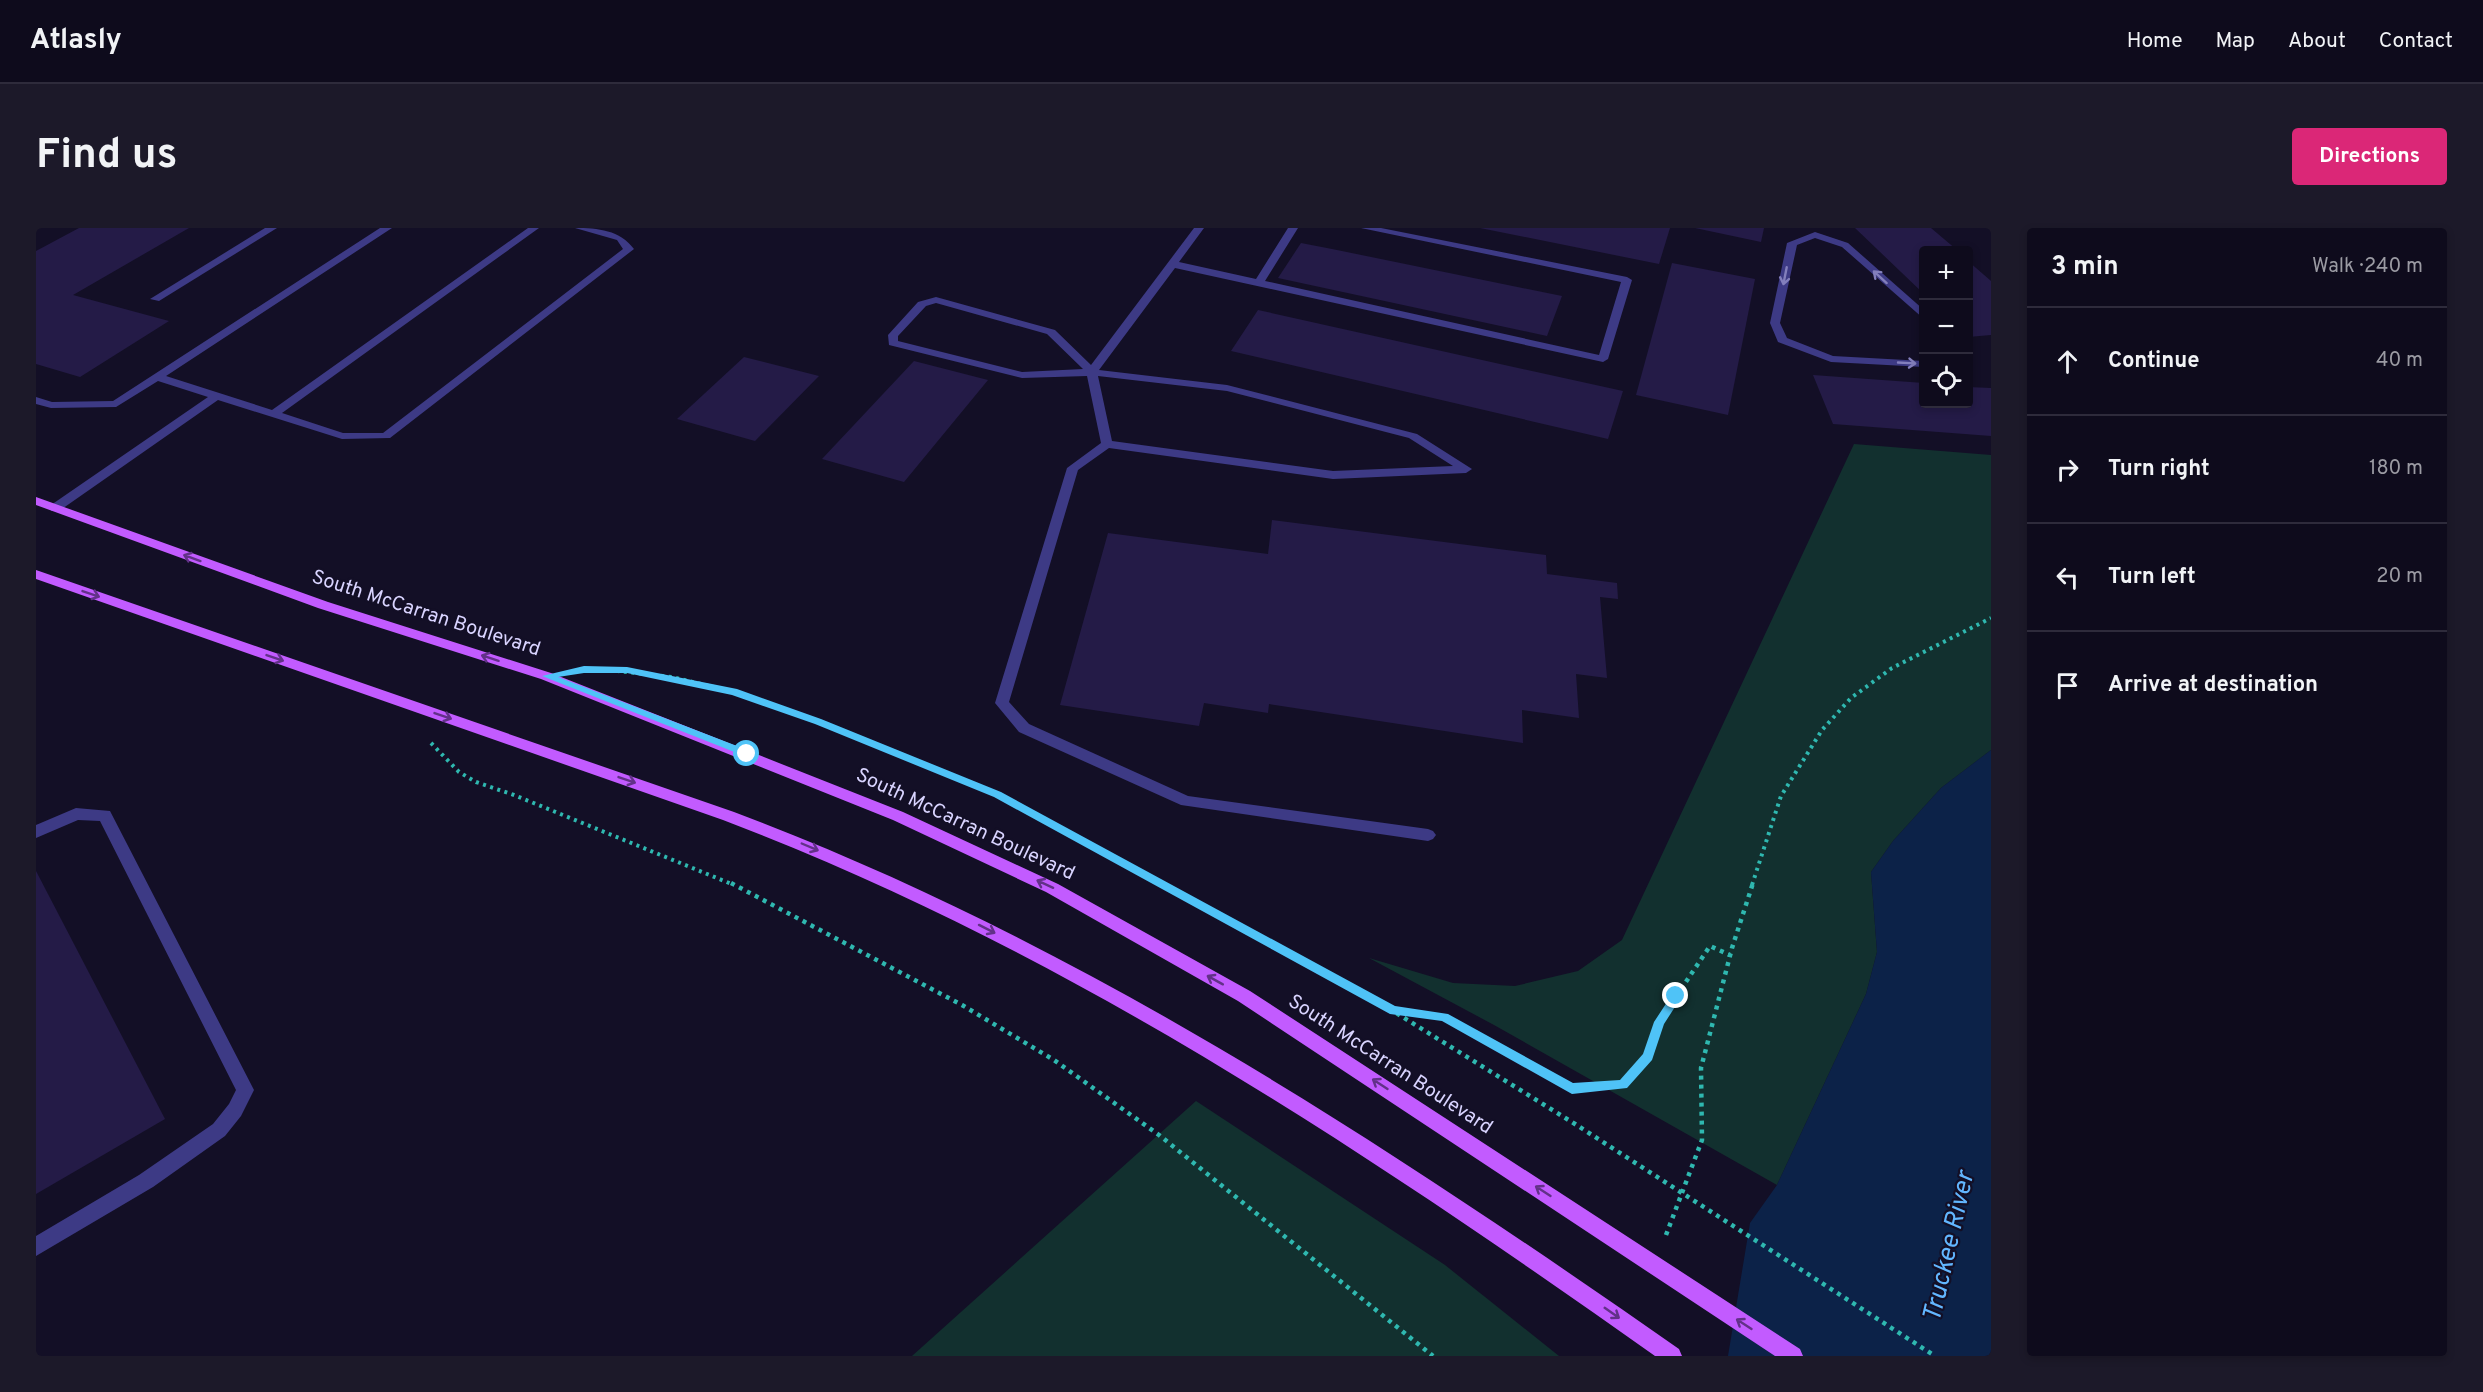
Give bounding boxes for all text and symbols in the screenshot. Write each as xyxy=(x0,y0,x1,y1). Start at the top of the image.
text: Atlasly xyxy=(30,23,122,59)
text: Home xyxy=(2127,28,2183,55)
text: Map xyxy=(2216,28,2255,55)
text: About xyxy=(2288,28,2346,55)
text: Contact xyxy=(2379,28,2453,55)
button: Directions xyxy=(2292,128,2447,185)
text: Find us xyxy=(36,130,177,183)
map controls xyxy=(1919,246,1973,408)
button: + xyxy=(1919,246,1973,300)
text: 3 min xyxy=(2051,251,2119,284)
text: Walk · 240 m xyxy=(2312,254,2423,280)
one-way arrow xyxy=(1779,265,1790,285)
one-way arrow xyxy=(1873,270,1888,284)
button: − xyxy=(1919,300,1973,354)
icon: ahead xyxy=(2051,345,2084,378)
text: Continue xyxy=(2108,348,2199,375)
text: 40 m xyxy=(2376,348,2423,374)
button: locate xyxy=(1919,354,1973,408)
one-way arrow xyxy=(1896,357,1916,368)
icon: right xyxy=(2051,453,2084,486)
text: Turn right xyxy=(2108,456,2210,483)
text: 180 m xyxy=(2369,456,2423,482)
one-way arrow xyxy=(183,551,202,562)
icon: left xyxy=(2051,561,2084,594)
text: Turn left xyxy=(2108,564,2196,591)
text: 20 m xyxy=(2376,564,2423,590)
street label: South McCarran Boulevard xyxy=(308,565,544,663)
one-way arrow xyxy=(81,589,100,600)
one-way arrow xyxy=(481,652,500,663)
one-way arrow xyxy=(265,653,284,664)
icon: arrive xyxy=(2051,669,2084,702)
text: Arrive at destination xyxy=(2108,672,2318,699)
one-way arrow xyxy=(433,711,452,722)
route start xyxy=(733,740,759,766)
street label: South McCarran Boulevard xyxy=(851,763,1079,887)
one-way arrow xyxy=(618,775,636,786)
one-way arrow xyxy=(801,842,819,853)
one-way arrow xyxy=(1036,878,1054,890)
one-way arrow xyxy=(978,924,996,935)
one-way arrow xyxy=(1207,973,1224,985)
route end xyxy=(1662,982,1688,1008)
street label: South McCarran Boulevard xyxy=(1283,989,1497,1141)
one-way arrow xyxy=(1371,1078,1388,1091)
water label: Truckee River xyxy=(1917,1166,1984,1326)
one-way arrow xyxy=(1535,1185,1552,1197)
one-way arrow xyxy=(1603,1307,1619,1319)
one-way arrow xyxy=(1736,1318,1753,1330)

